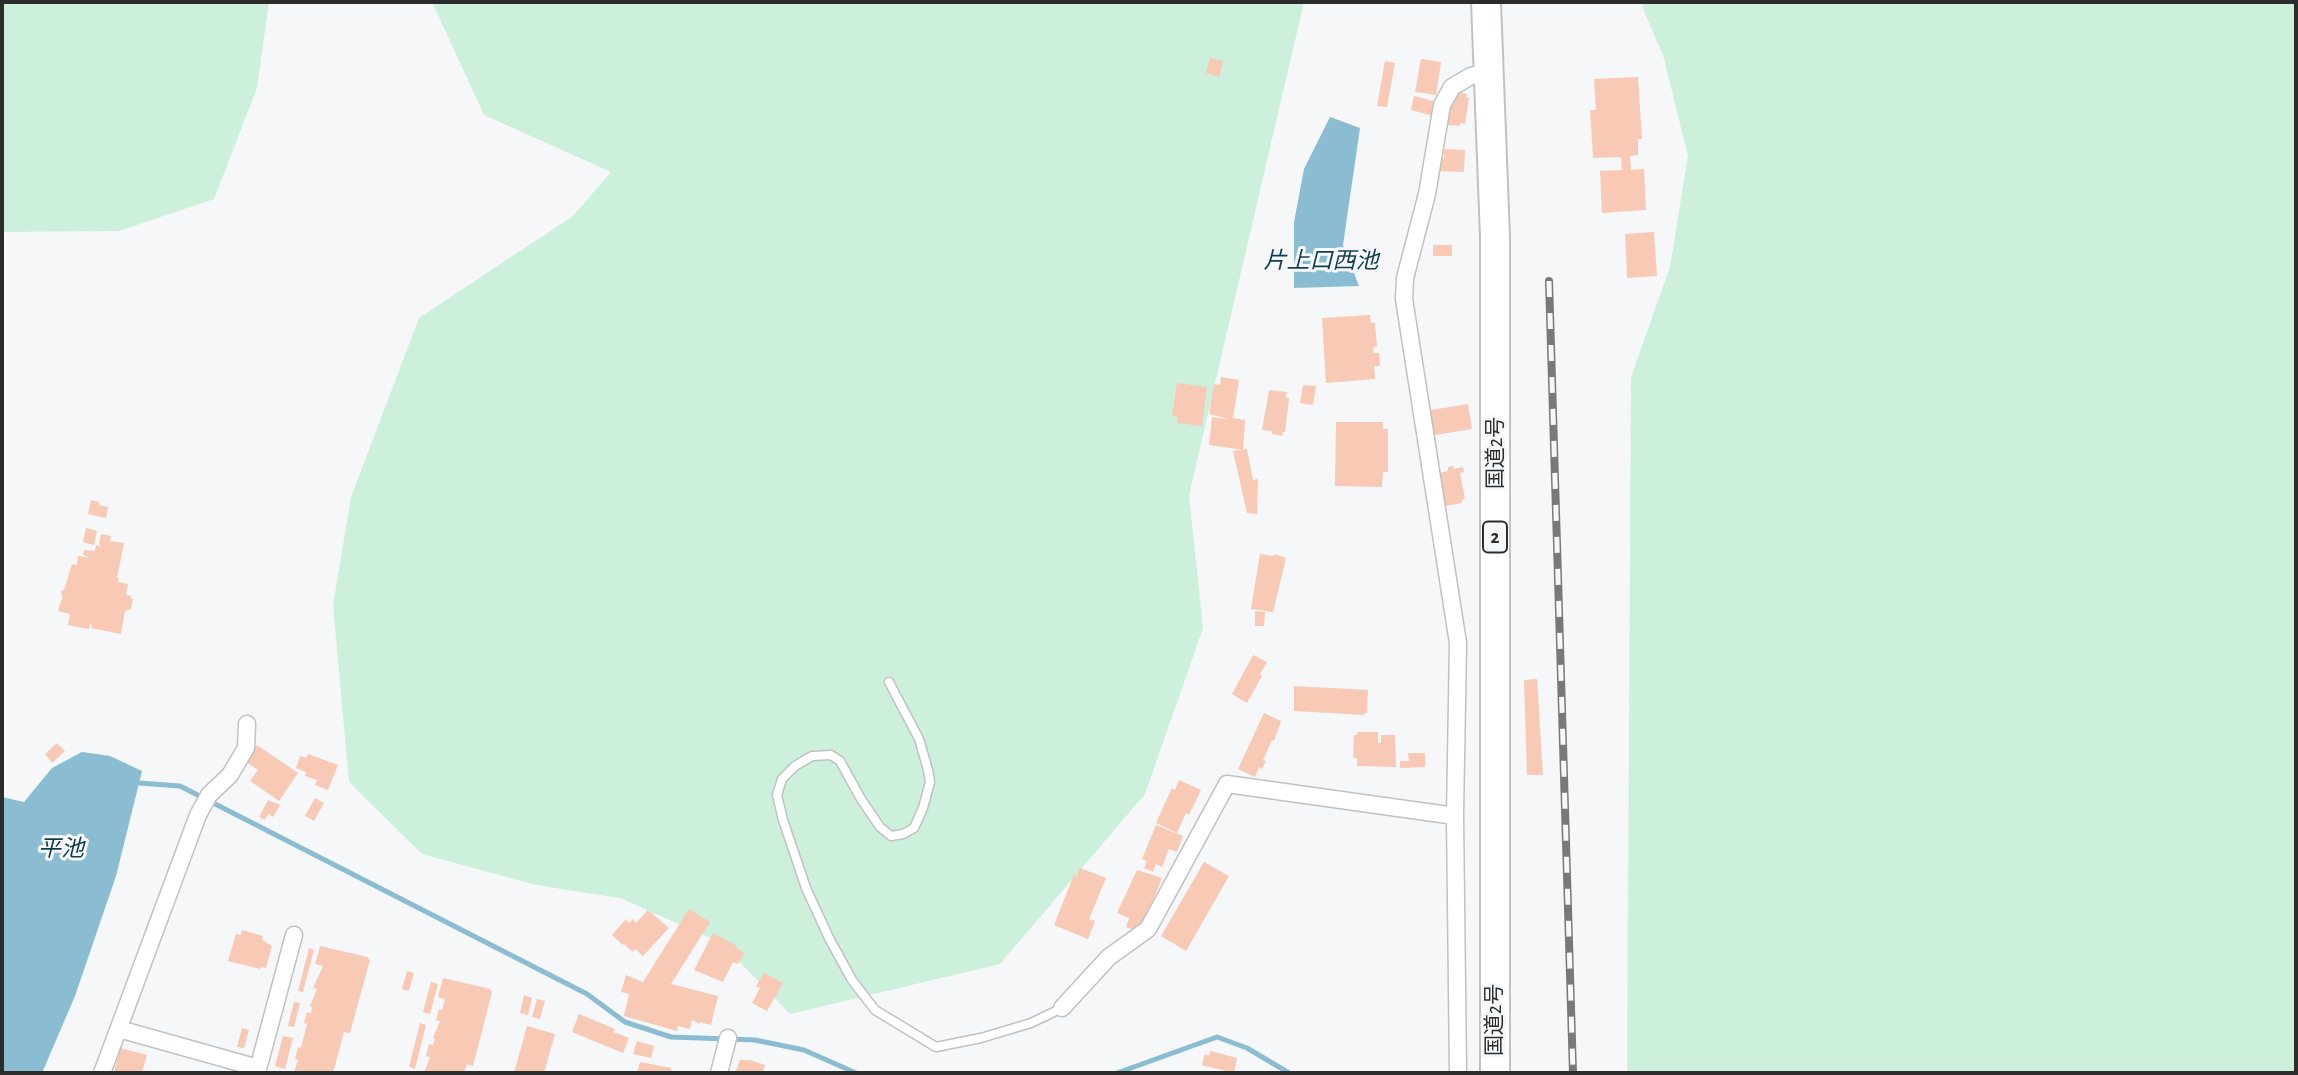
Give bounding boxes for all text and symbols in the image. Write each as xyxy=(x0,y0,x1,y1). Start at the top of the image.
water label: 片上口西池 xyxy=(1264,247,1378,275)
street label: 国道2号 xyxy=(1483,417,1509,489)
road number: 2 xyxy=(1483,522,1507,552)
water label: 平池 xyxy=(38,835,84,863)
street label: 国道2号 xyxy=(1482,984,1508,1056)

